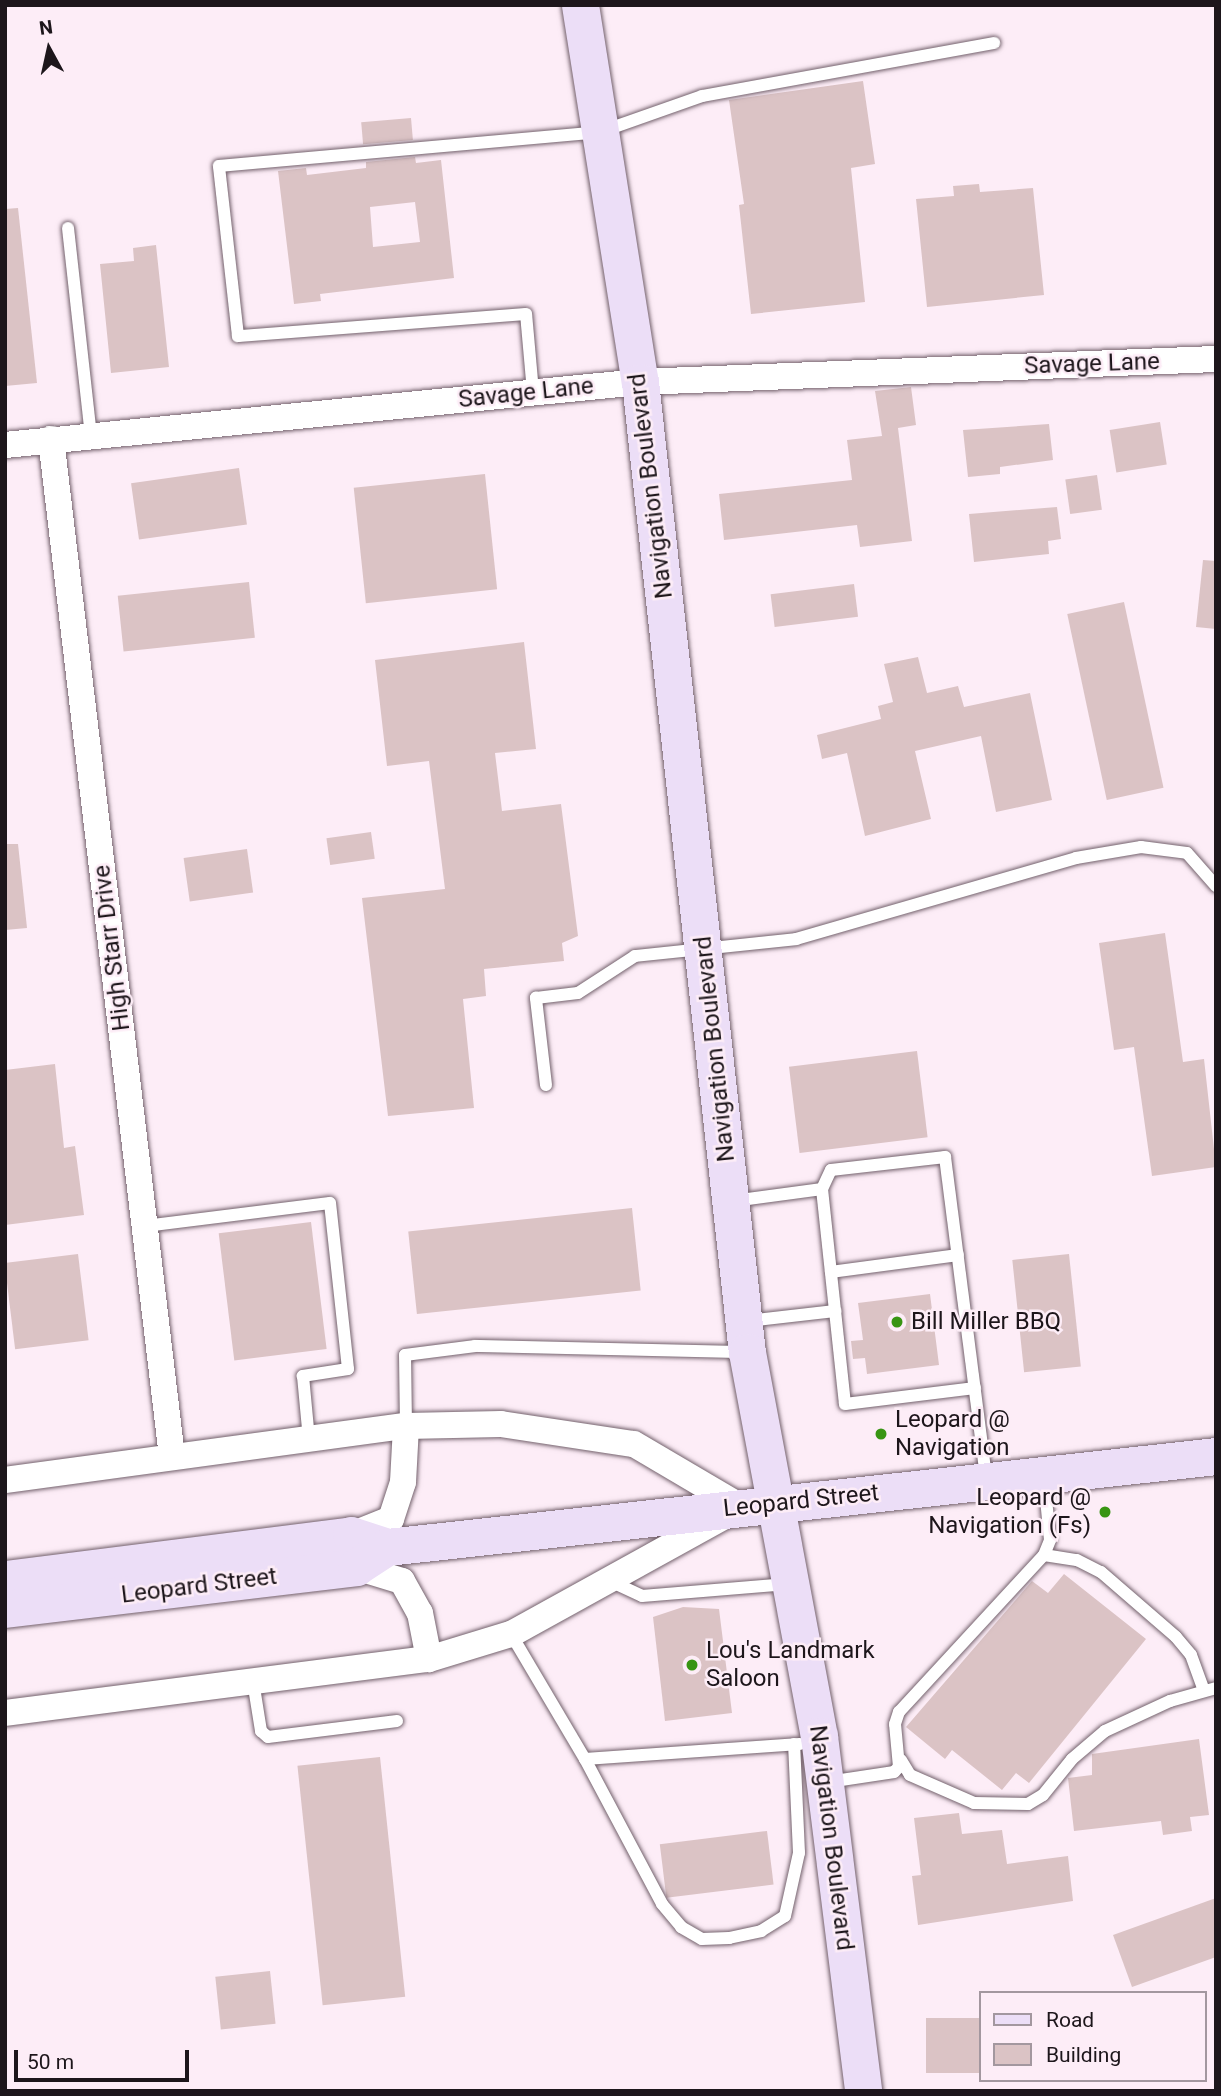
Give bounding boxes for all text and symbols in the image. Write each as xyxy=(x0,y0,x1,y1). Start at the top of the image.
north arrow xyxy=(14,14,84,84)
text: N xyxy=(38,15,54,40)
street label: Savage Lane xyxy=(1024,347,1160,381)
street label: Savage Lane xyxy=(457,372,595,414)
street label: Navigation Boulevard xyxy=(623,372,679,600)
street label: High Starr Drive xyxy=(88,863,136,1033)
street label: Navigation Boulevard xyxy=(689,935,741,1163)
place label: Bill Miller BBQ xyxy=(911,1308,1061,1336)
marker: Bill Miller BBQ xyxy=(889,1314,905,1330)
place label: Leopard @ Navigation xyxy=(895,1406,1010,1462)
marker: Leopard @ Navigation xyxy=(873,1426,889,1442)
street label: Leopard Street xyxy=(722,1478,880,1524)
place label: Leopard @ Navigation (Fs) xyxy=(928,1484,1091,1540)
marker: Leopard @ Navigation (Fs) xyxy=(1097,1504,1113,1520)
street label: Leopard Street xyxy=(120,1562,278,1610)
place label: Lou's Landmark Saloon xyxy=(706,1637,875,1693)
marker: Lou's Landmark Saloon xyxy=(684,1657,700,1673)
street label: Navigation Boulevard xyxy=(803,1724,859,1952)
legend xyxy=(979,1991,1207,2082)
text: Road xyxy=(1046,2008,1094,2032)
scale bar xyxy=(18,2036,192,2080)
text: Building xyxy=(1046,2043,1121,2067)
text: 50 m xyxy=(27,2050,74,2074)

